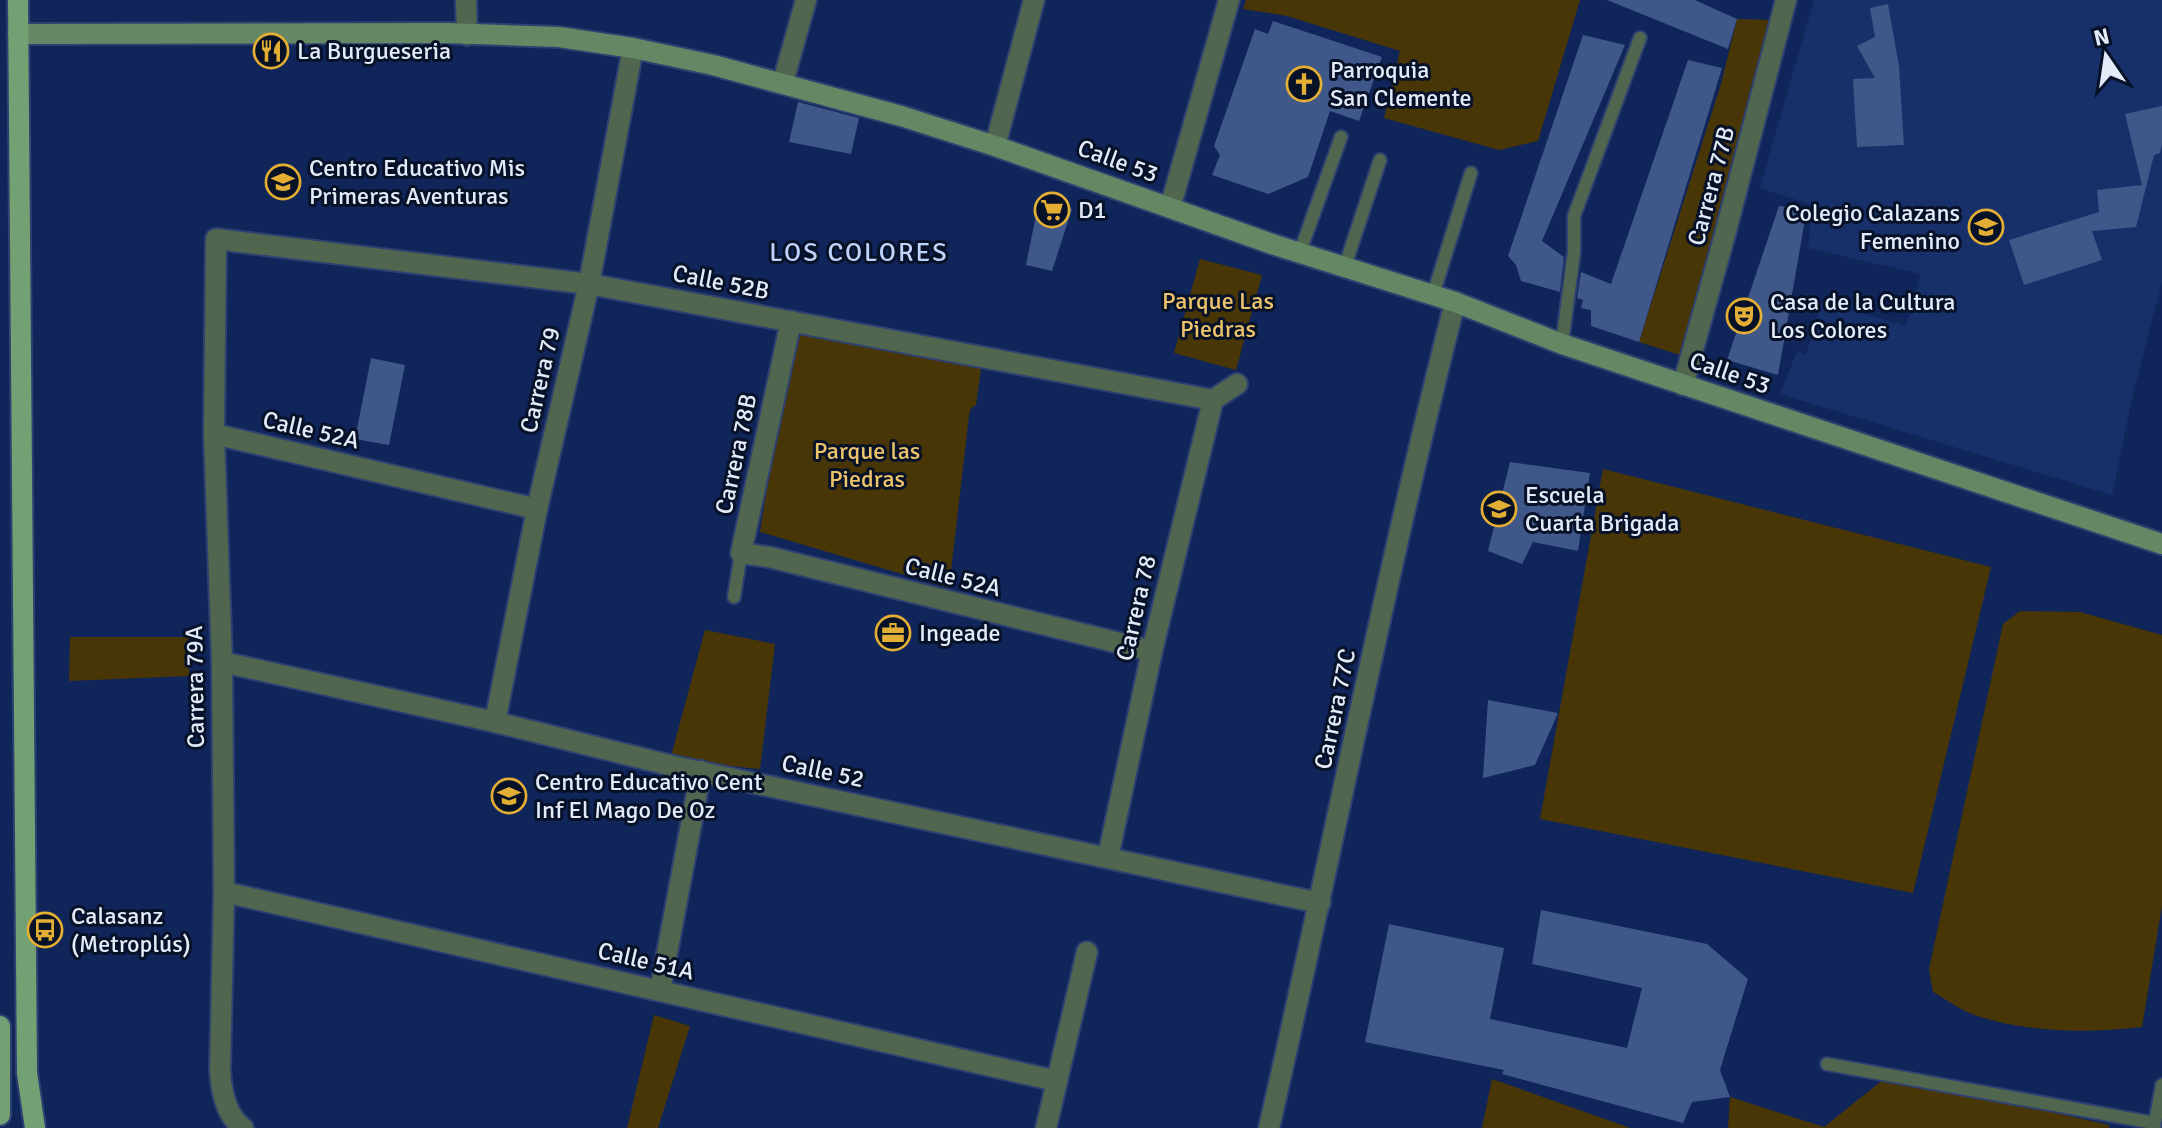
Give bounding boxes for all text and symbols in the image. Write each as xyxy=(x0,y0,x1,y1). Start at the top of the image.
north arrow xyxy=(2066,16,2146,96)
text: N xyxy=(2091,22,2112,52)
restaurant icon: La Burgueseria xyxy=(252,32,290,70)
place label: La Burgueseria xyxy=(297,36,451,66)
place label: Parroquia San Clemente xyxy=(1330,55,1472,113)
church icon: Parroquia San Clemente xyxy=(1285,65,1323,103)
street label: Carrera 77B xyxy=(1681,123,1741,249)
street label: Calle 53 xyxy=(1074,133,1162,189)
place label: Centro Educativo Mis Primeras Aventuras xyxy=(309,153,525,211)
school or university icon: Centro Educativo Mis Primeras Aventuras xyxy=(264,163,302,201)
supermarket icon: D1 xyxy=(1033,191,1071,229)
place label: D1 xyxy=(1078,195,1107,225)
place label: Colegio Calazans Femenino xyxy=(1785,198,1960,256)
school or university icon: Colegio Calazans Femenino xyxy=(1967,208,2005,246)
district label: LOS COLORES xyxy=(769,237,949,269)
street label: Calle 52B xyxy=(670,258,772,306)
park label: Parque Las Piedras xyxy=(1162,286,1274,344)
place label: Casa de la Cultura Los Colores xyxy=(1770,287,1956,345)
theatre icon: Casa de la Cultura Los Colores xyxy=(1725,297,1763,335)
street label: Carrera 79 xyxy=(513,324,567,436)
street label: Calle 53 xyxy=(1686,345,1774,401)
street label: Carrera 78B xyxy=(709,391,763,517)
street label: Calle 52A xyxy=(260,404,362,456)
park label: Parque las Piedras xyxy=(814,436,920,494)
place label: Escuela Cuarta Brigada xyxy=(1525,480,1679,538)
school or university icon: Escuela Cuarta Brigada xyxy=(1480,490,1518,528)
street label: Calle 52A xyxy=(902,551,1004,603)
street label: Carrera 78 xyxy=(1109,552,1163,664)
office icon: Ingeade xyxy=(874,614,912,652)
place label: Ingeade xyxy=(919,618,1001,648)
street label: Carrera 79A xyxy=(179,625,211,748)
street label: Carrera 77C xyxy=(1308,646,1362,772)
street label: Calle 52 xyxy=(779,748,867,794)
place label: Centro Educativo Cent Inf El Mago De Oz xyxy=(535,767,762,825)
school or university icon: Centro Educativo Cent Inf El Mago De Oz xyxy=(490,777,528,815)
place label: Calasanz (Metroplús) xyxy=(71,901,191,959)
bus stop icon: Calasanz (Metroplús) xyxy=(26,911,64,949)
street label: Calle 51A xyxy=(595,935,697,987)

